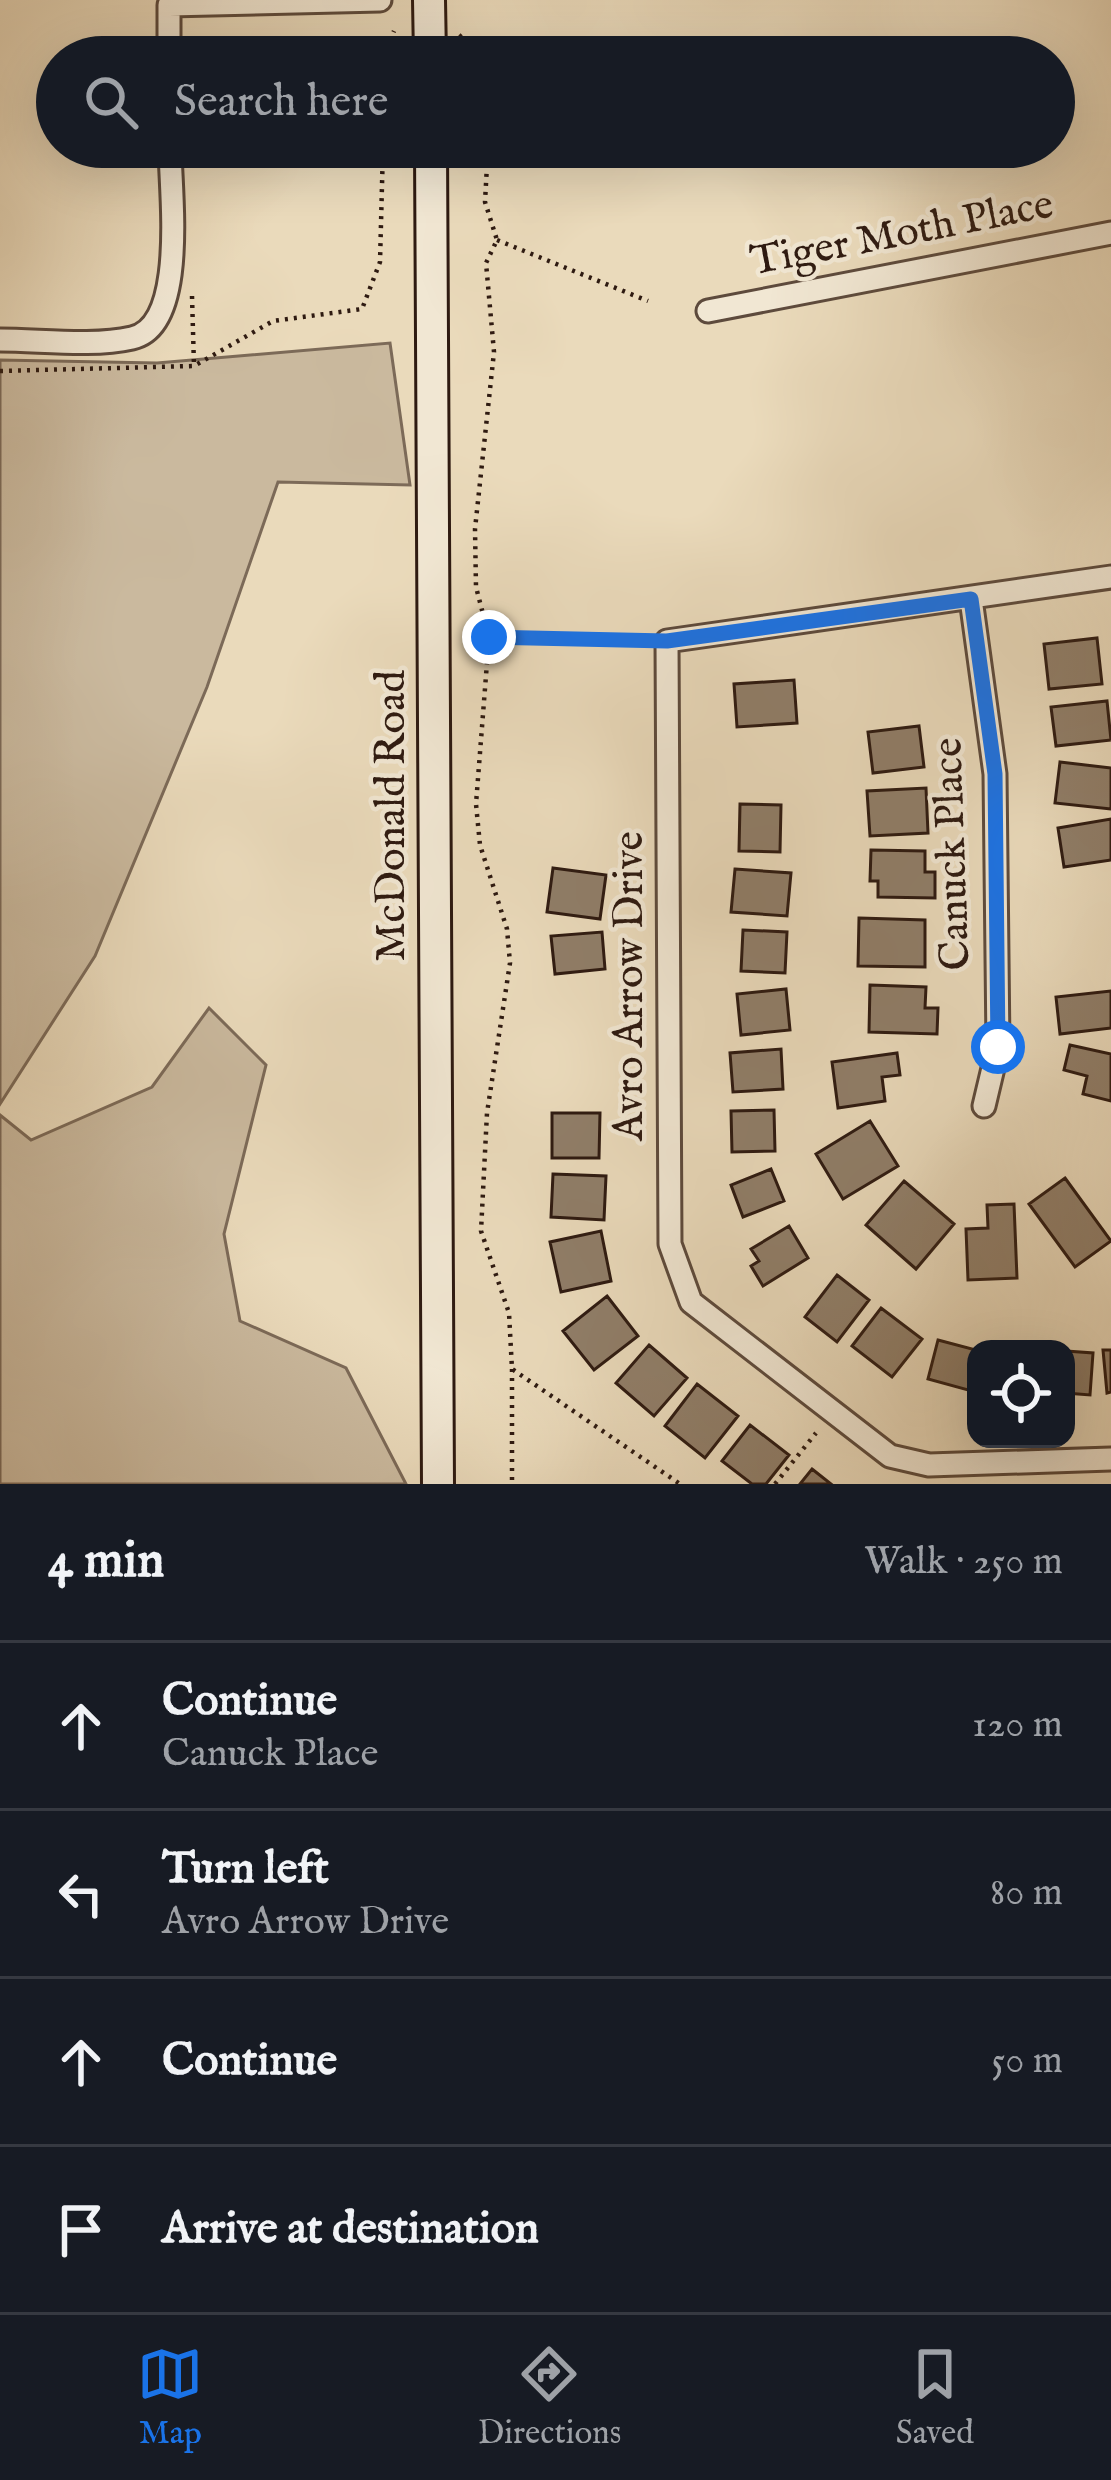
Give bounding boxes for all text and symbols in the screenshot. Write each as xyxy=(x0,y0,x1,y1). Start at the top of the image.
search box xyxy=(36,36,1075,168)
icon: search xyxy=(78,69,144,135)
text: Search here xyxy=(174,74,388,131)
street label: Tiger Moth Place xyxy=(746,179,1058,289)
route end xyxy=(462,610,516,664)
street label: McDonald Road xyxy=(366,670,419,962)
street label: Canuck Place xyxy=(922,737,984,971)
street label: Avro Arrow Drive xyxy=(604,831,657,1142)
route start xyxy=(971,1020,1025,1074)
map controls xyxy=(967,1340,1075,1448)
button: locate xyxy=(967,1340,1075,1448)
text: 4 min xyxy=(48,1530,164,1595)
text: Walk · 250 m xyxy=(864,1538,1063,1587)
text: Continue xyxy=(162,1673,337,1730)
icon: ahead xyxy=(48,1693,114,1759)
text: 120 m xyxy=(972,1701,1063,1750)
text: Canuck Place xyxy=(162,1730,378,1779)
text: Turn left xyxy=(162,1841,329,1898)
icon: left xyxy=(48,1861,114,1927)
text: 80 m xyxy=(990,1869,1063,1918)
text: Avro Arrow Drive xyxy=(162,1898,449,1947)
icon: ahead xyxy=(48,2029,114,2095)
text: Continue xyxy=(162,2033,337,2090)
text: 50 m xyxy=(991,2037,1063,2086)
icon: arrive xyxy=(48,2197,114,2263)
text: Arrive at destination xyxy=(162,2201,539,2258)
tab: Map xyxy=(137,2341,203,2455)
tab: Directions xyxy=(478,2341,621,2455)
tab: Saved xyxy=(896,2341,974,2455)

